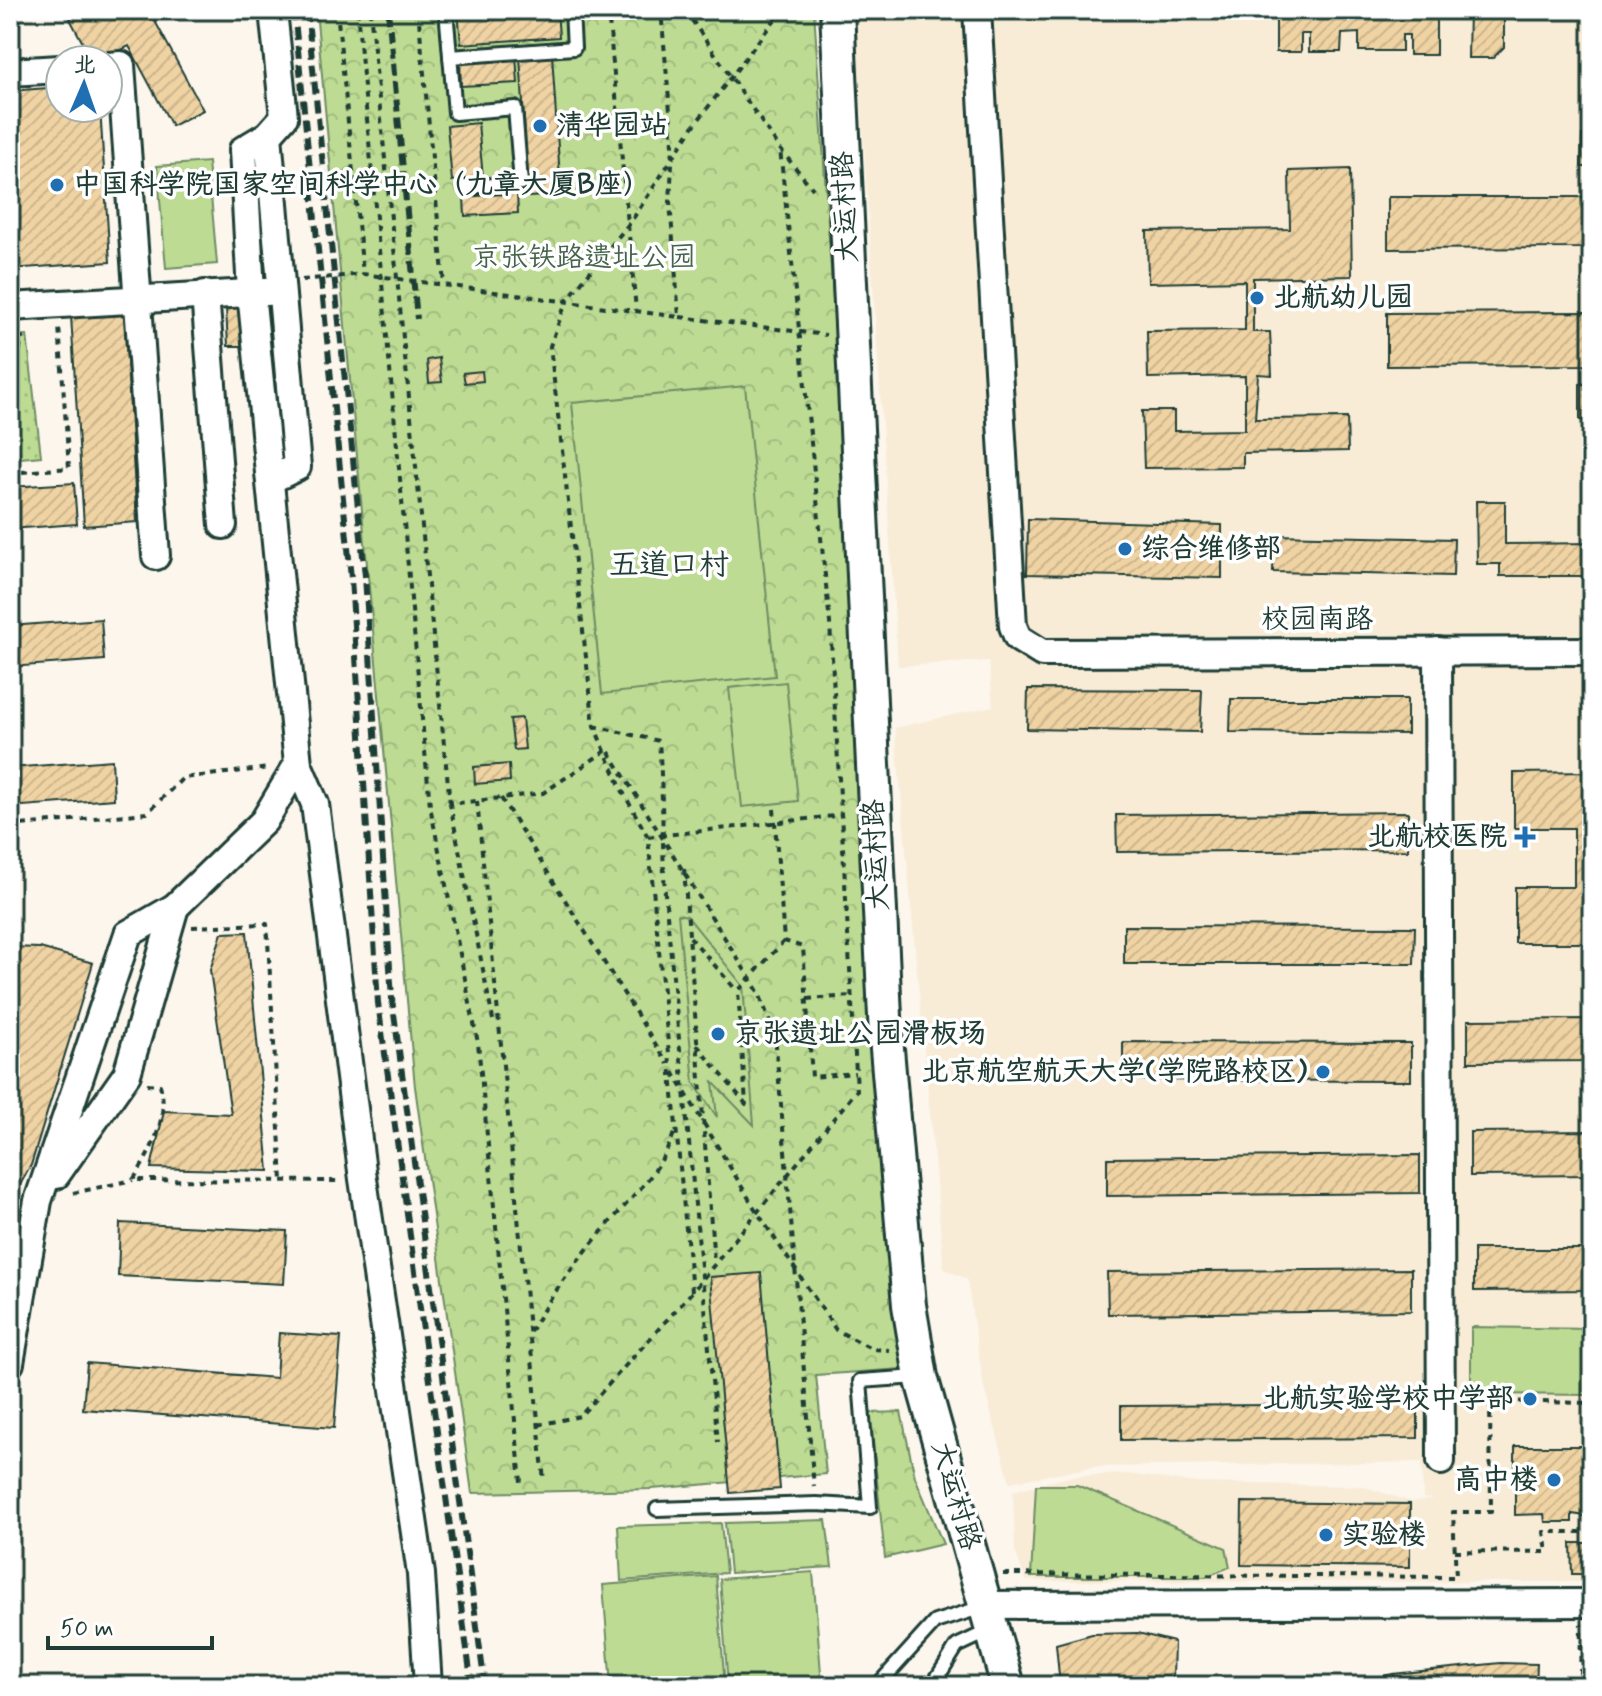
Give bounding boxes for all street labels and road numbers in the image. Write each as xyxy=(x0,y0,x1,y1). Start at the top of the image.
street label: 大运村路 xyxy=(825,150,867,264)
street label: 校园南路 xyxy=(1261,602,1373,639)
street label: 大运村路 xyxy=(856,798,898,912)
street label: 大运村路 xyxy=(922,1437,988,1555)

